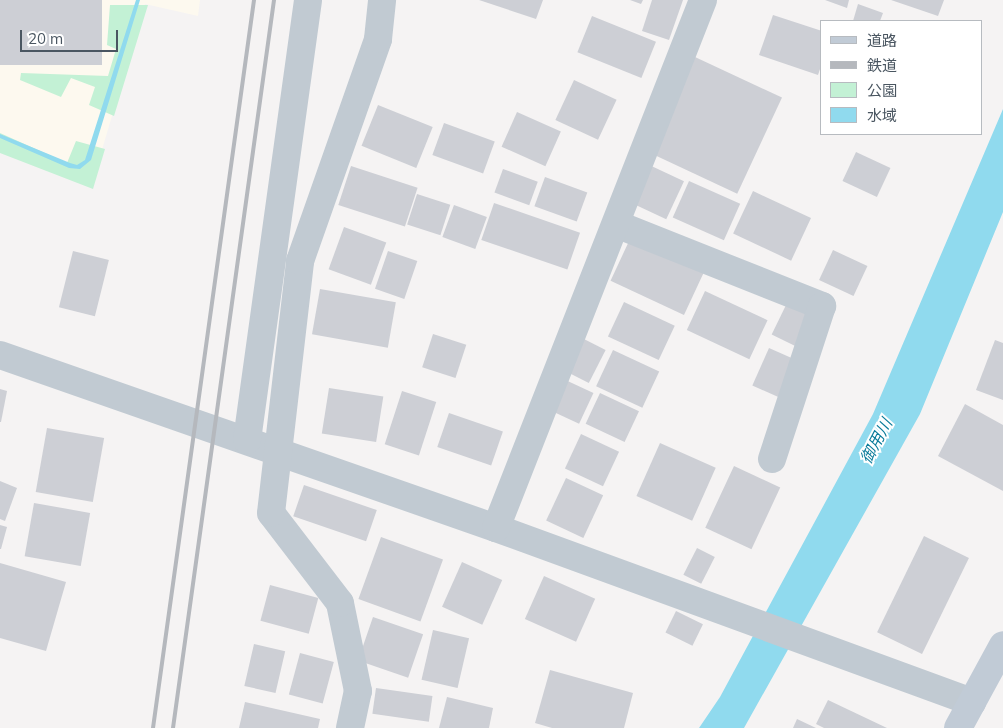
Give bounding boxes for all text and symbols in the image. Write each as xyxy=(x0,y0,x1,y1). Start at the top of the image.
scale bar xyxy=(22,20,120,52)
legend xyxy=(820,20,983,135)
text: 20 m xyxy=(28,29,63,48)
text: 道路 xyxy=(867,31,897,50)
text: 鉄道 xyxy=(867,56,897,75)
text: 公園 xyxy=(867,81,897,100)
text: 水域 xyxy=(867,106,897,125)
water label: 御用川 xyxy=(856,415,896,467)

